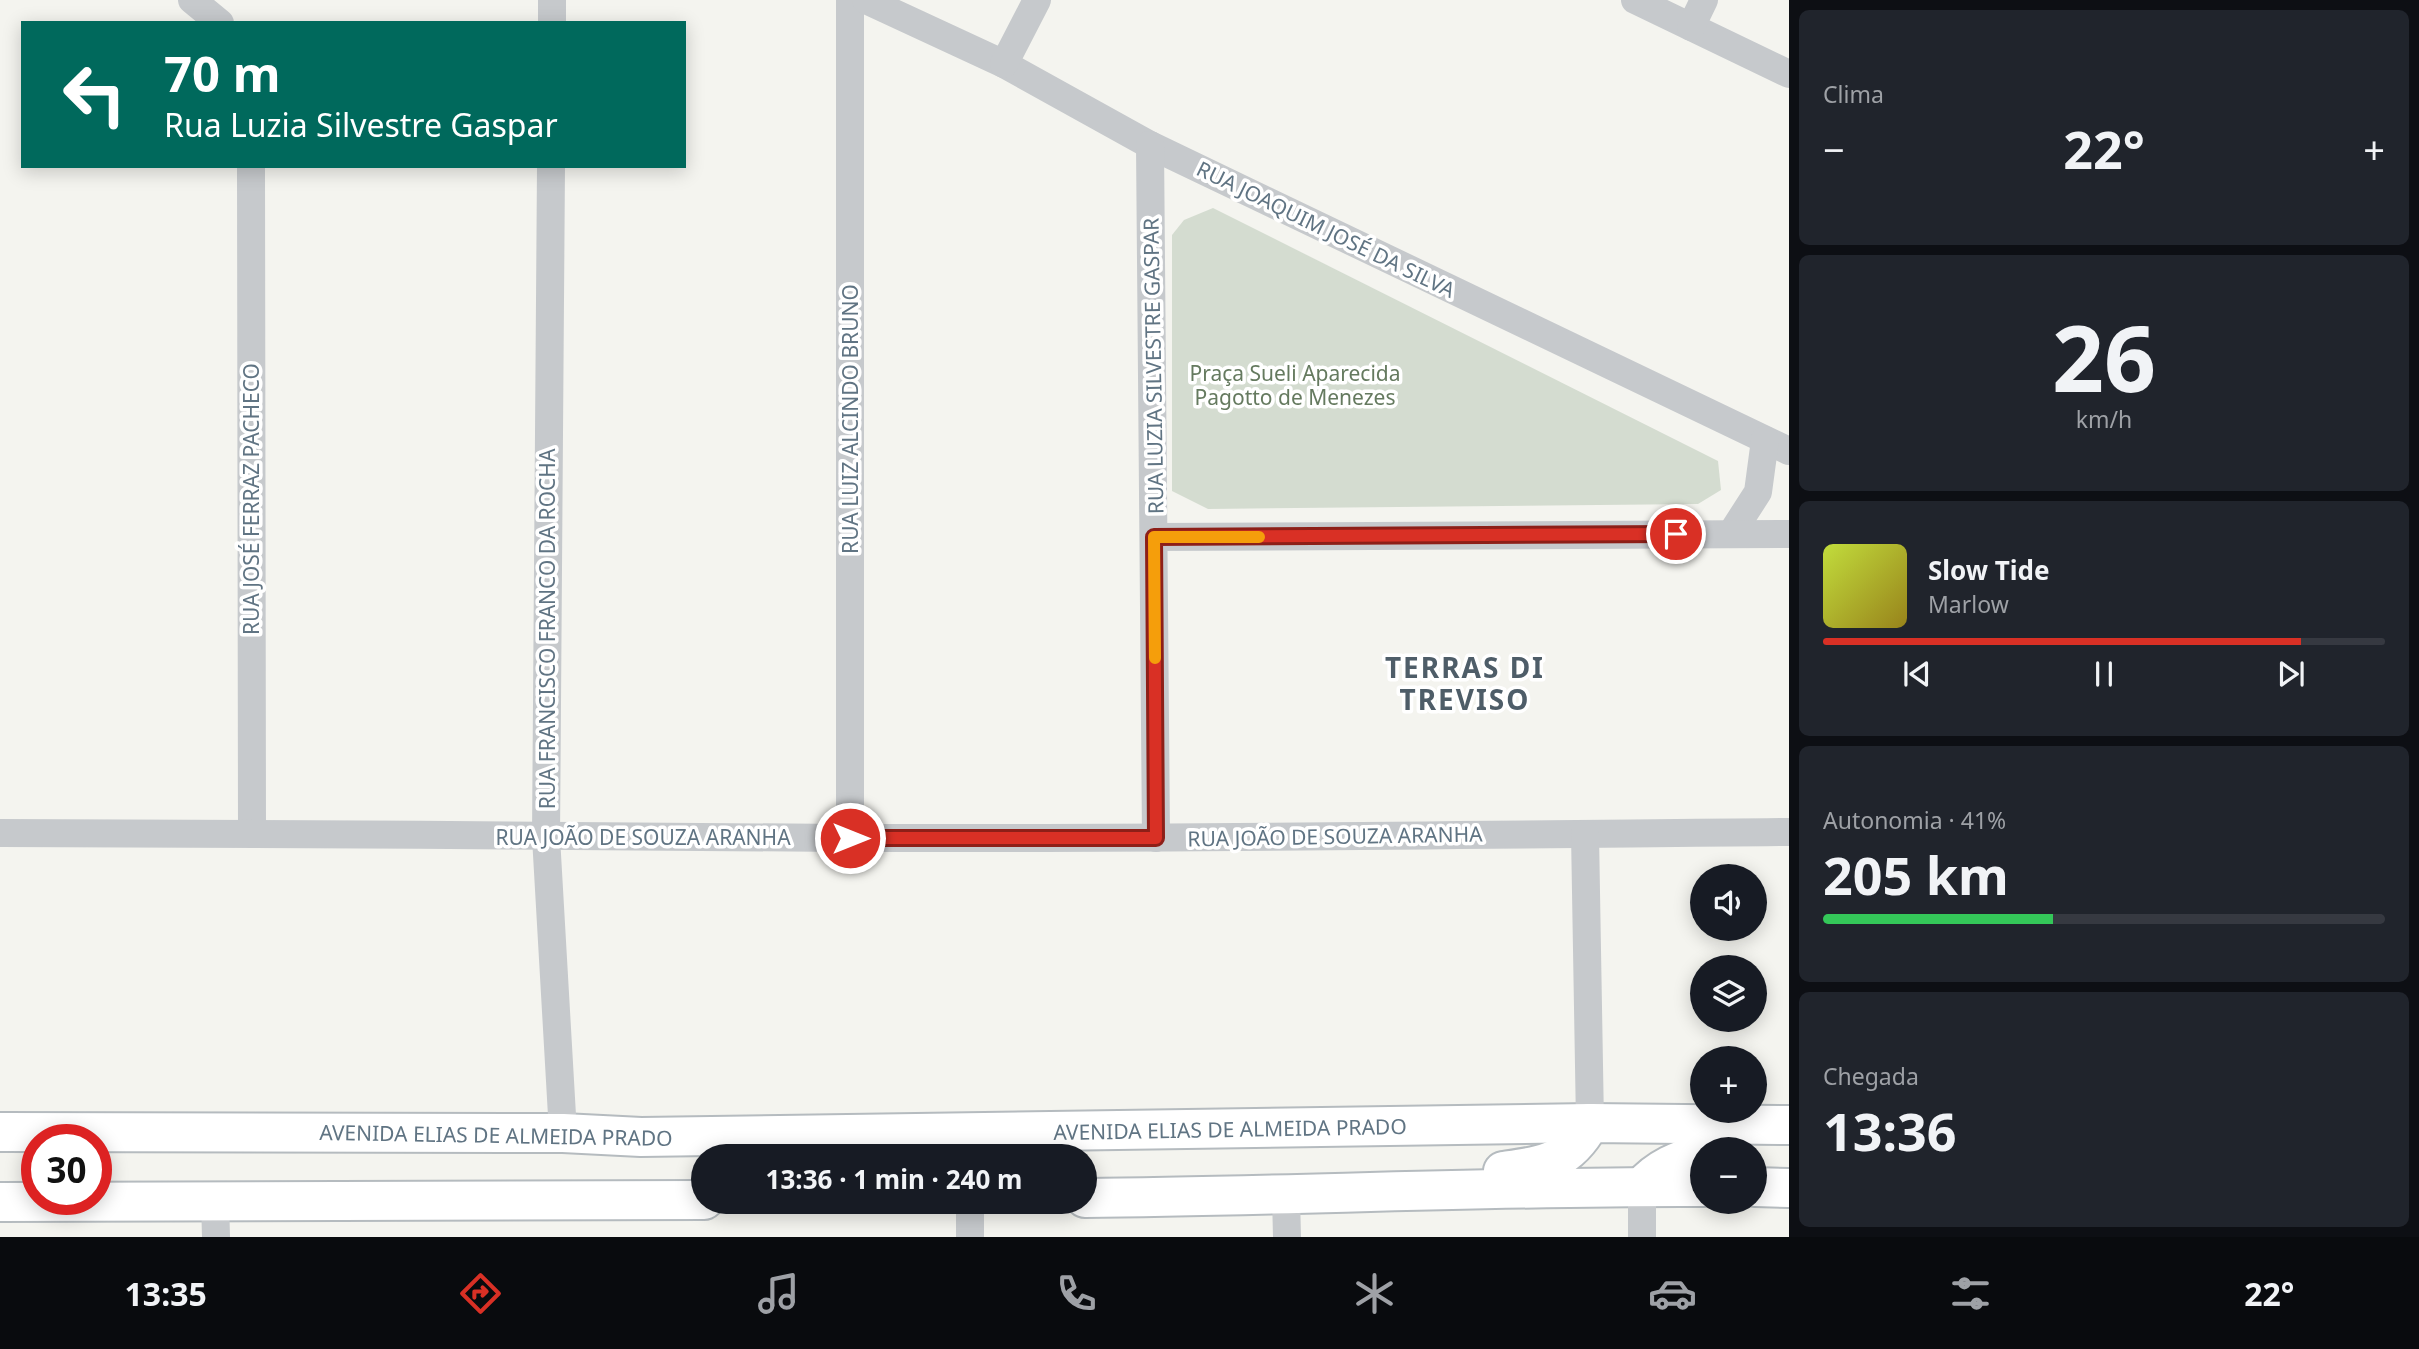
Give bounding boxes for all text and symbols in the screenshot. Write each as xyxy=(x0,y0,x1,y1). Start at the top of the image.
text: 70 m xyxy=(164,40,281,106)
icon: left xyxy=(49,49,140,140)
text: Clima xyxy=(1823,78,1884,110)
text: Rua Luzia Silvestre Gaspar xyxy=(164,103,558,146)
text: 22° xyxy=(2063,113,2145,184)
text: − xyxy=(1823,123,1845,175)
text: + xyxy=(2363,123,2385,175)
street label: RUA JOAQUIM JOSÉ DA SILVA xyxy=(1192,154,1460,304)
street label: RUA LUZIA SILVESTRE GASPAR xyxy=(1136,218,1170,514)
street label: RUA LUIZ ALCINDO BRUNO xyxy=(836,284,864,554)
text: 26 xyxy=(2052,295,2156,419)
park label: Praça Sueli Aparecida Pagotto de Menezes xyxy=(1189,359,1401,411)
street label: RUA JOSÉ FERRAZ PACHECO xyxy=(237,363,265,635)
text: km/h xyxy=(2076,403,2132,435)
street label: RUA FRANCISCO FRANCO DA ROCHA xyxy=(533,448,561,809)
pin xyxy=(1646,504,1706,564)
icon: arrive xyxy=(1657,515,1695,553)
text: Slow Tide xyxy=(1928,552,2050,588)
text: Marlow xyxy=(1928,588,2009,620)
district label: TERRAS DI TREVISO xyxy=(1385,648,1545,718)
icon: previous xyxy=(1898,655,1936,693)
icon: pause xyxy=(2085,655,2123,693)
icon: next xyxy=(2272,655,2310,693)
position arrow xyxy=(813,801,887,875)
text: Autonomia · 41% xyxy=(1823,804,2006,836)
street label: RUA JOÃO DE SOUZA ARANHA xyxy=(1187,819,1483,853)
street label: RUA JOÃO DE SOUZA ARANHA xyxy=(495,823,791,851)
text: 205 km xyxy=(1823,839,2009,910)
map controls xyxy=(1690,864,1767,1214)
button: sound xyxy=(1690,864,1767,941)
button: layers xyxy=(1690,955,1767,1032)
button: + xyxy=(1690,1046,1767,1123)
text: Chegada xyxy=(1823,1060,1919,1092)
text: 13:36 xyxy=(1823,1095,1957,1166)
street label: AVENIDA ELIAS DE ALMEIDA PRADO xyxy=(1053,1112,1407,1146)
street label: AVENIDA ELIAS DE ALMEIDA PRADO xyxy=(319,1118,673,1152)
speed limit sign: 30 xyxy=(21,1124,112,1215)
button: − xyxy=(1690,1137,1767,1214)
text: 13:36 · 1 min · 240 m xyxy=(766,1161,1022,1197)
icon: directions xyxy=(456,1269,505,1318)
icon: music xyxy=(754,1269,803,1318)
icon: phone xyxy=(1052,1269,1101,1318)
icon: climate xyxy=(1350,1269,1399,1318)
icon: car xyxy=(1648,1269,1697,1318)
icon: filters xyxy=(1946,1269,1995,1318)
text: 13:35 xyxy=(125,1272,207,1315)
text: 22° xyxy=(2244,1272,2294,1315)

